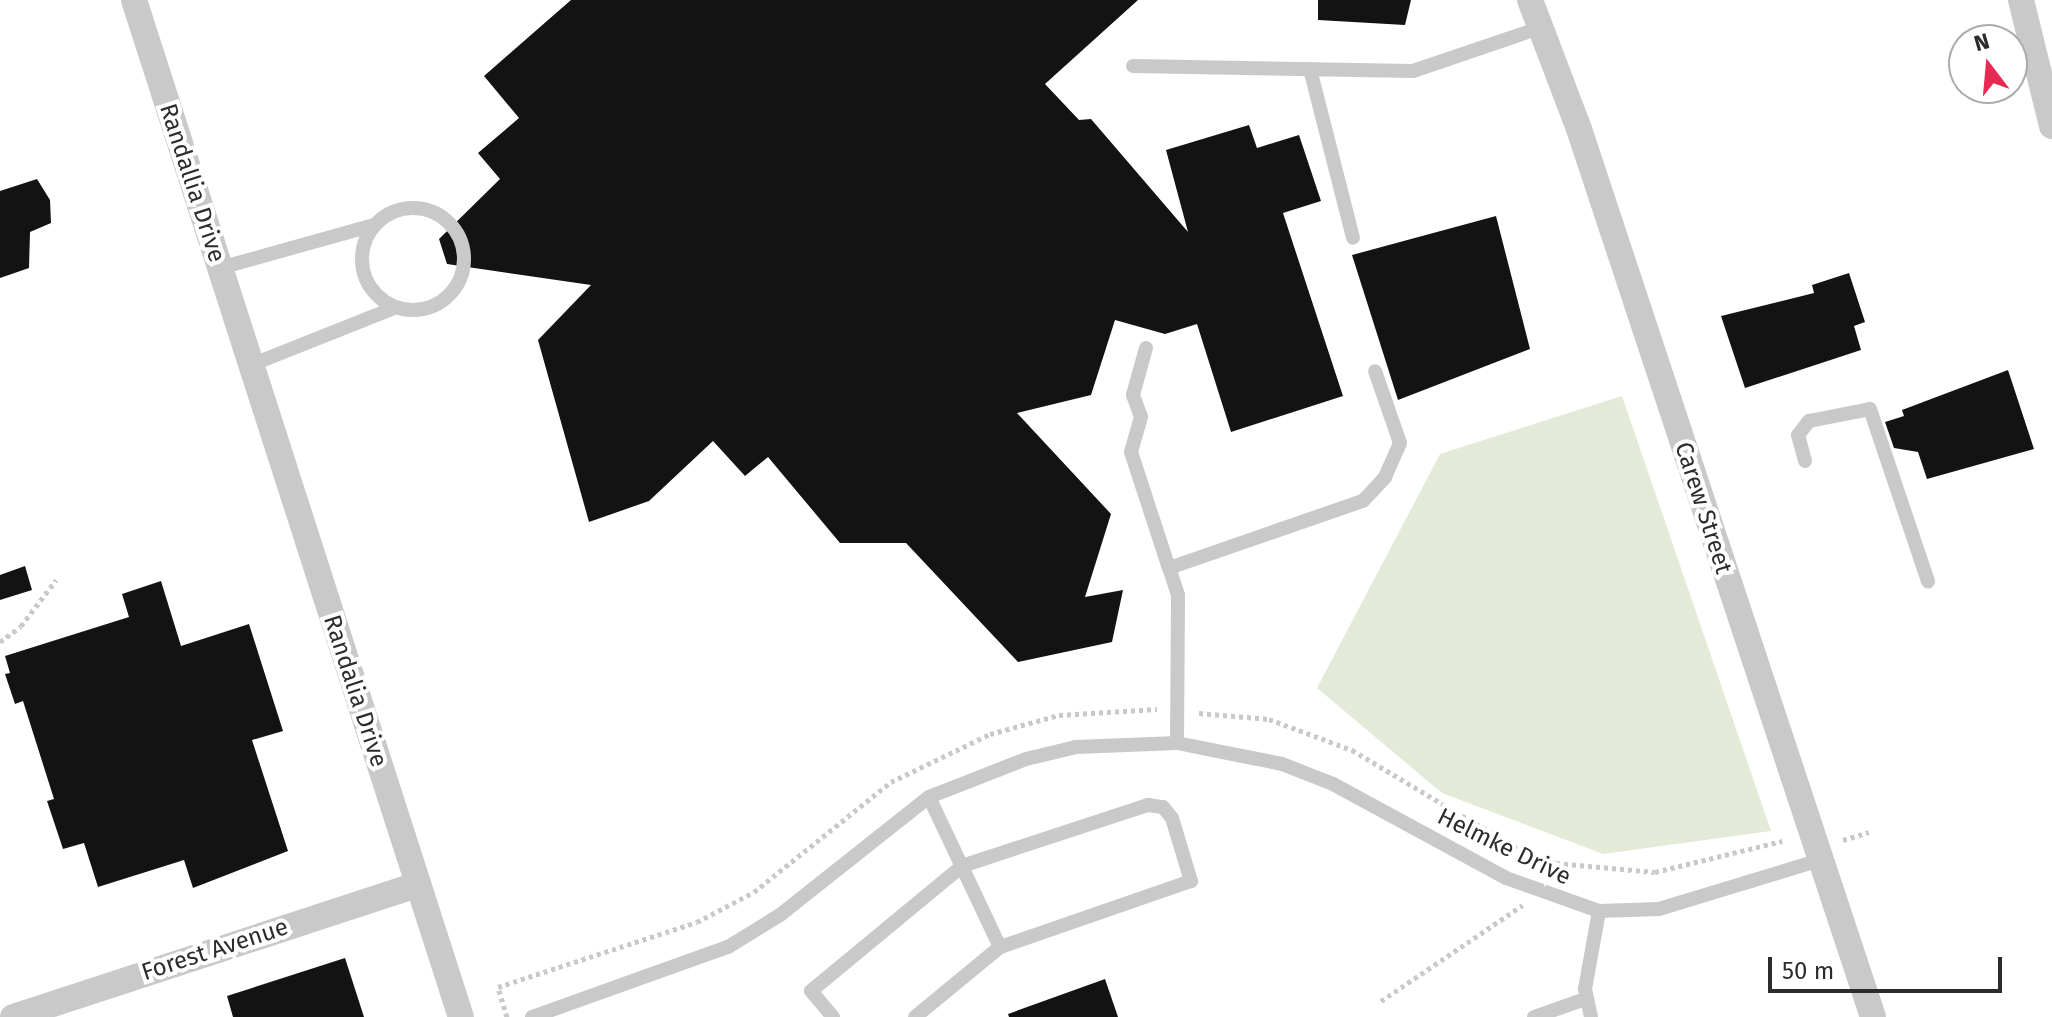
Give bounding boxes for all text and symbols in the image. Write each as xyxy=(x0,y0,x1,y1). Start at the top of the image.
north arrow xyxy=(1948,24,2028,104)
text: N xyxy=(1971,27,1993,57)
street label: Randallia Drive xyxy=(153,100,231,266)
street label: Carew Street xyxy=(1668,439,1738,577)
street label: Randalia Drive xyxy=(317,611,393,771)
street label: Helmke Drive xyxy=(1433,802,1575,892)
street label: Forest Avenue xyxy=(138,913,292,987)
scale bar xyxy=(1772,941,2006,991)
text: 50 m xyxy=(1782,957,1834,985)

